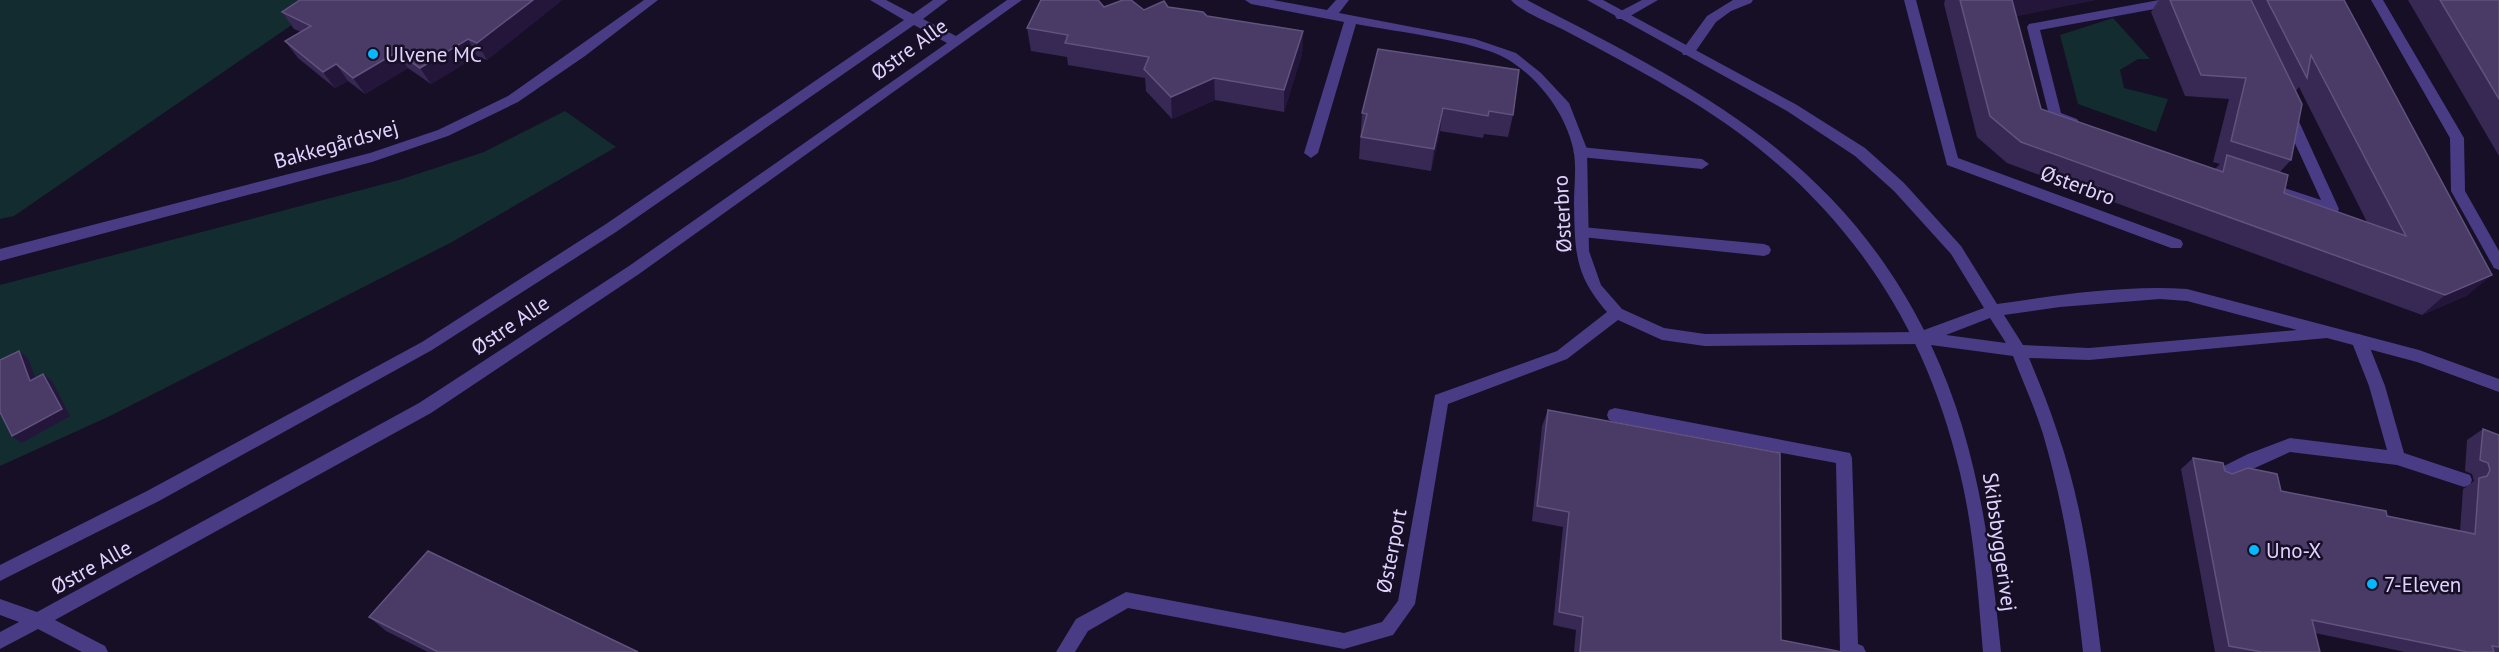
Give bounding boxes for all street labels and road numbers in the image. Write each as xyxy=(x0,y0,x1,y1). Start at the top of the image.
street label: Østre Alle xyxy=(865,12,953,86)
street label: Bakkegårdsvej xyxy=(271,113,401,175)
street label: Østerbro xyxy=(2037,159,2119,211)
street label: Østerbro xyxy=(1546,175,1578,253)
street label: Østre Alle xyxy=(466,289,554,361)
street label: Skibsbyggerivej xyxy=(1977,471,2023,613)
street label: Østerport xyxy=(1370,506,1412,596)
street label: Østre Alle xyxy=(46,534,136,600)

